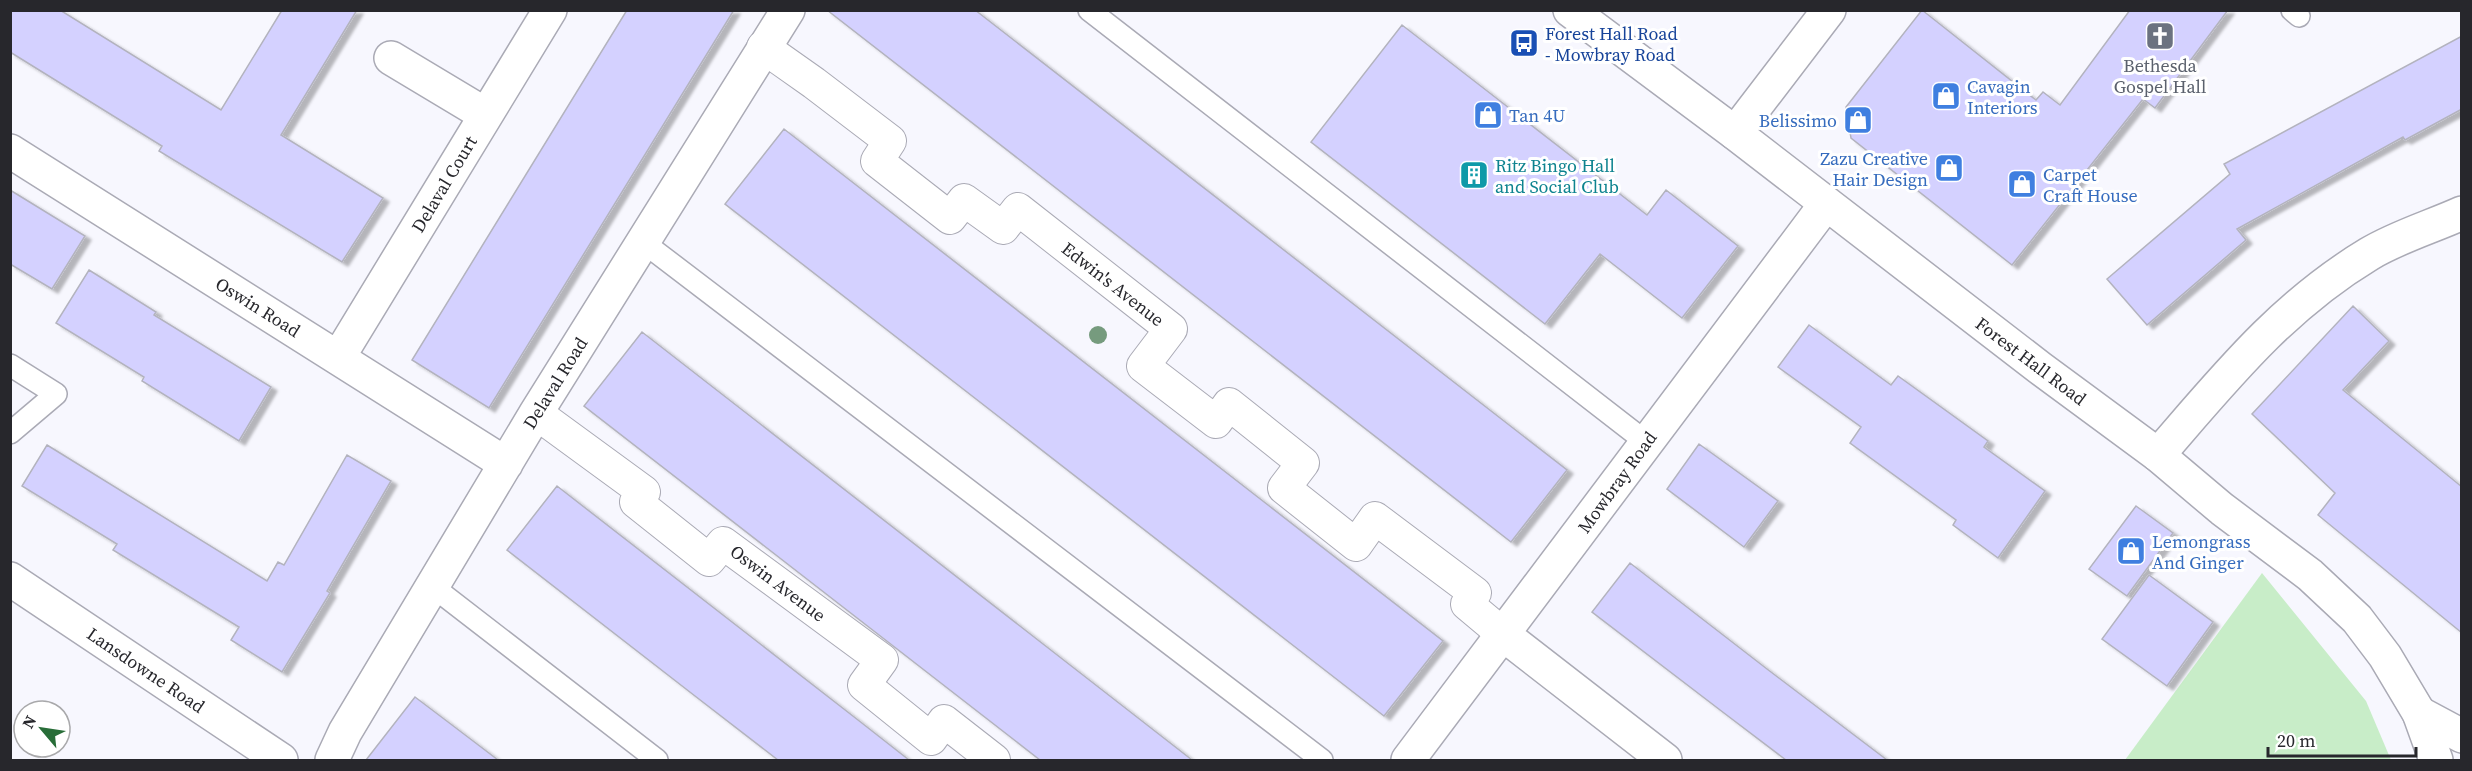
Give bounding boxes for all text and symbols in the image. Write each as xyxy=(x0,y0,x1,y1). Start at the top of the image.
church icon: Bethesda Gospel Hall xyxy=(2144,20,2176,52)
place label: Forest Hall Road - Mowbray Road xyxy=(1545,21,1678,67)
bus stop icon: Forest Hall Road - Mowbray Road xyxy=(1508,27,1540,59)
place label: Bethesda Gospel Hall xyxy=(2114,53,2206,99)
place label: Cavagin Interiors xyxy=(1967,74,2038,120)
shop icon: Cavagin Interiors xyxy=(1930,80,1962,112)
shop icon: Tan 4U xyxy=(1472,99,1504,131)
place label: Tan 4U xyxy=(1509,103,1565,128)
shop icon: Belissimo xyxy=(1842,104,1874,136)
place label: Belissimo xyxy=(1759,108,1837,133)
street label: Delaval Court xyxy=(405,131,483,237)
place label: Zazu Creative Hair Design xyxy=(1820,146,1928,192)
shop icon: Zazu Creative Hair Design xyxy=(1933,152,1965,184)
place label: Ritz Bingo Hall and Social Club xyxy=(1495,153,1619,199)
building icon: Ritz Bingo Hall and Social Club xyxy=(1458,159,1490,191)
place label: Carpet Craft House xyxy=(2043,162,2138,208)
shop icon: Carpet Craft House xyxy=(2006,168,2038,200)
street label: Edwin's Avenue xyxy=(1057,236,1169,332)
street label: Oswin Road xyxy=(211,271,305,343)
street label: Forest Hall Road xyxy=(1970,311,2092,411)
street label: Delaval Road xyxy=(517,332,593,434)
street label: Mowbray Road xyxy=(1572,426,1662,538)
place label: Lemongrass And Ginger xyxy=(2152,529,2251,575)
shop icon: Lemongrass And Ginger xyxy=(2115,535,2147,567)
street label: Oswin Avenue xyxy=(725,539,831,627)
street label: Lansdowne Road xyxy=(82,621,210,719)
north arrow xyxy=(12,699,72,759)
text: N xyxy=(16,711,41,732)
scale bar xyxy=(2268,720,2416,758)
text: 20 m xyxy=(2277,728,2315,753)

